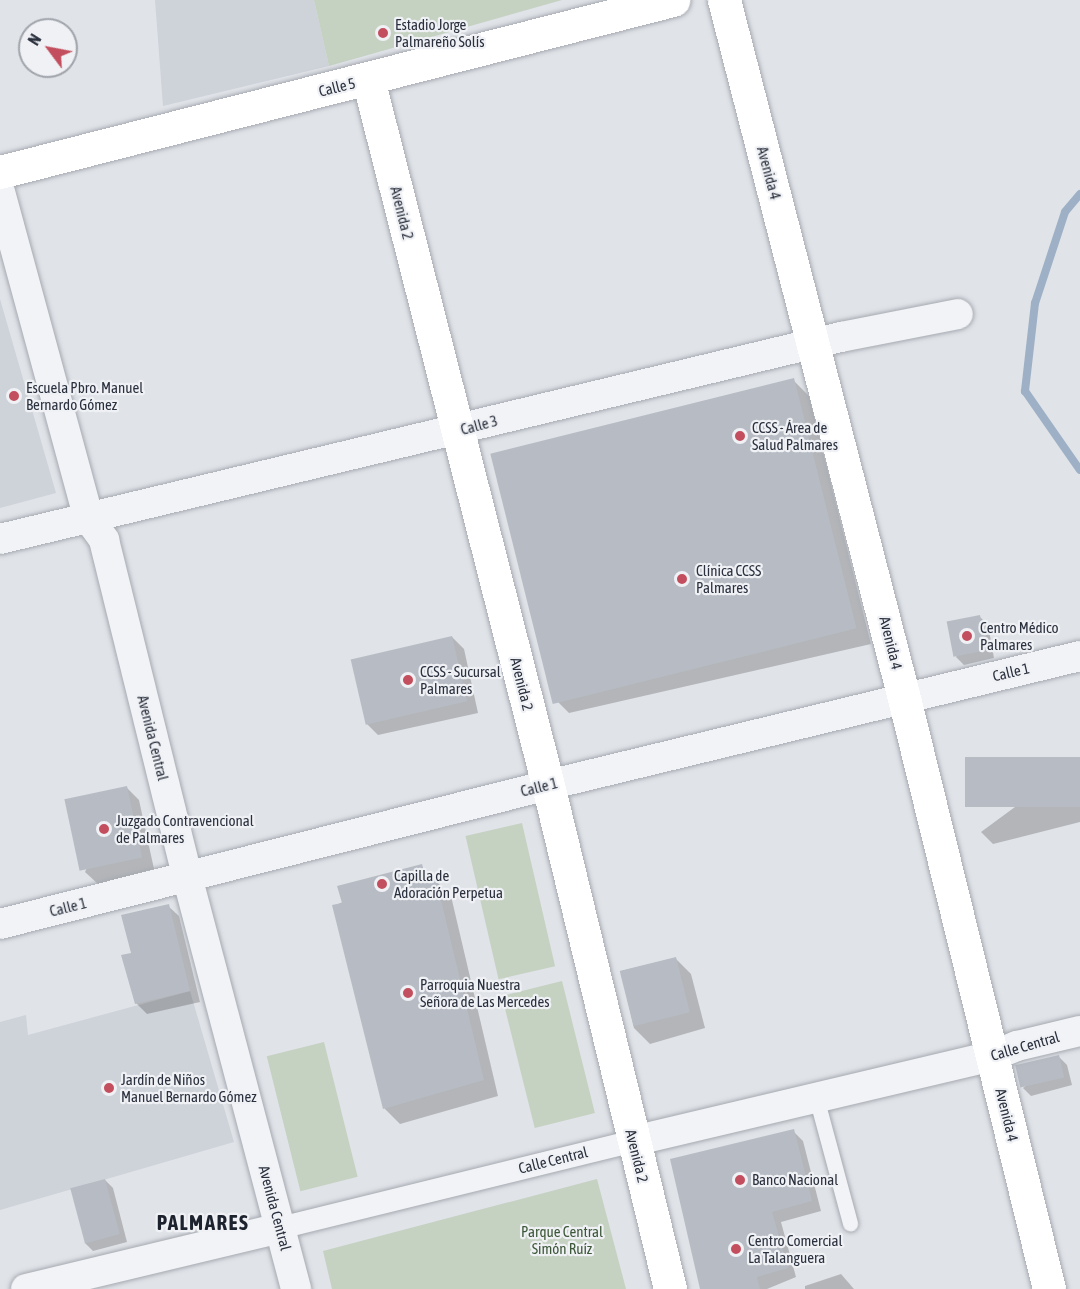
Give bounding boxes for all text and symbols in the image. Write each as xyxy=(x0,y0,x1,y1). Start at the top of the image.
place label: Estadio Jorge Palmareño Solís xyxy=(395,15,484,50)
north arrow xyxy=(18,18,78,78)
marker: Estadio Jorge Palmareño Solís xyxy=(376,26,390,40)
text: N xyxy=(24,31,45,48)
street label: Calle 5 xyxy=(317,74,357,100)
street label: Avenida 4 xyxy=(753,145,785,201)
street label: Avenida 2 xyxy=(387,185,417,241)
place label: Escuela Pbro. Manuel Bernardo Gómez xyxy=(26,378,143,413)
marker: Escuela Pbro. Manuel Bernardo Gómez xyxy=(7,389,21,403)
street label: Calle 3 xyxy=(459,411,499,439)
place label: CCSS - Área de Salud Palmares xyxy=(752,418,838,453)
marker: CCSS - Área de Salud Palmares xyxy=(733,429,747,443)
place label: Clínica CCSS Palmares xyxy=(696,561,761,596)
marker: Clínica CCSS Palmares xyxy=(673,570,691,588)
street label: Avenida 4 xyxy=(876,615,906,671)
place label: Centro Médico Palmares xyxy=(980,618,1059,653)
marker: Centro Médico Palmares xyxy=(958,627,976,645)
street label: Avenida 2 xyxy=(507,656,537,712)
street label: Calle 1 xyxy=(991,659,1031,685)
place label: CCSS - Sucursal Palmares xyxy=(420,662,501,697)
marker: CCSS - Sucursal Palmares xyxy=(401,673,415,687)
street label: Avenida Central xyxy=(134,693,172,783)
street label: Calle 1 xyxy=(519,774,559,800)
place label: Juzgado Contravencional de Palmares xyxy=(116,811,254,846)
marker: Juzgado Contravencional de Palmares xyxy=(97,822,111,836)
place label: Capilla de Adoración Perpetua xyxy=(394,866,503,901)
marker: Capilla de Adoración Perpetua xyxy=(375,877,389,891)
street label: Calle 1 xyxy=(48,894,88,920)
place label: Parroquia Nuestra Señora de Las Mercedes xyxy=(420,975,549,1010)
marker: Parroquia Nuestra Señora de Las Mercedes xyxy=(401,986,415,1000)
street label: Calle Central xyxy=(989,1028,1061,1064)
place label: Jardín de Niños Manuel Bernardo Gómez xyxy=(121,1070,257,1105)
marker: Jardín de Niños Manuel Bernardo Gómez xyxy=(102,1081,116,1095)
street label: Avenida 4 xyxy=(992,1087,1022,1143)
street label: Avenida 2 xyxy=(622,1128,652,1184)
street label: Calle Central xyxy=(517,1143,589,1177)
street label: Avenida Central xyxy=(255,1164,295,1252)
place label: Banco Nacional xyxy=(752,1171,838,1189)
marker: Banco Nacional xyxy=(733,1173,747,1187)
district label: PALMARES xyxy=(157,1209,249,1235)
park label: Parque Central Simón Ruíz xyxy=(521,1222,603,1257)
place label: Centro Comercial La Talanguera xyxy=(748,1231,842,1266)
marker: Centro Comercial La Talanguera xyxy=(729,1242,743,1256)

